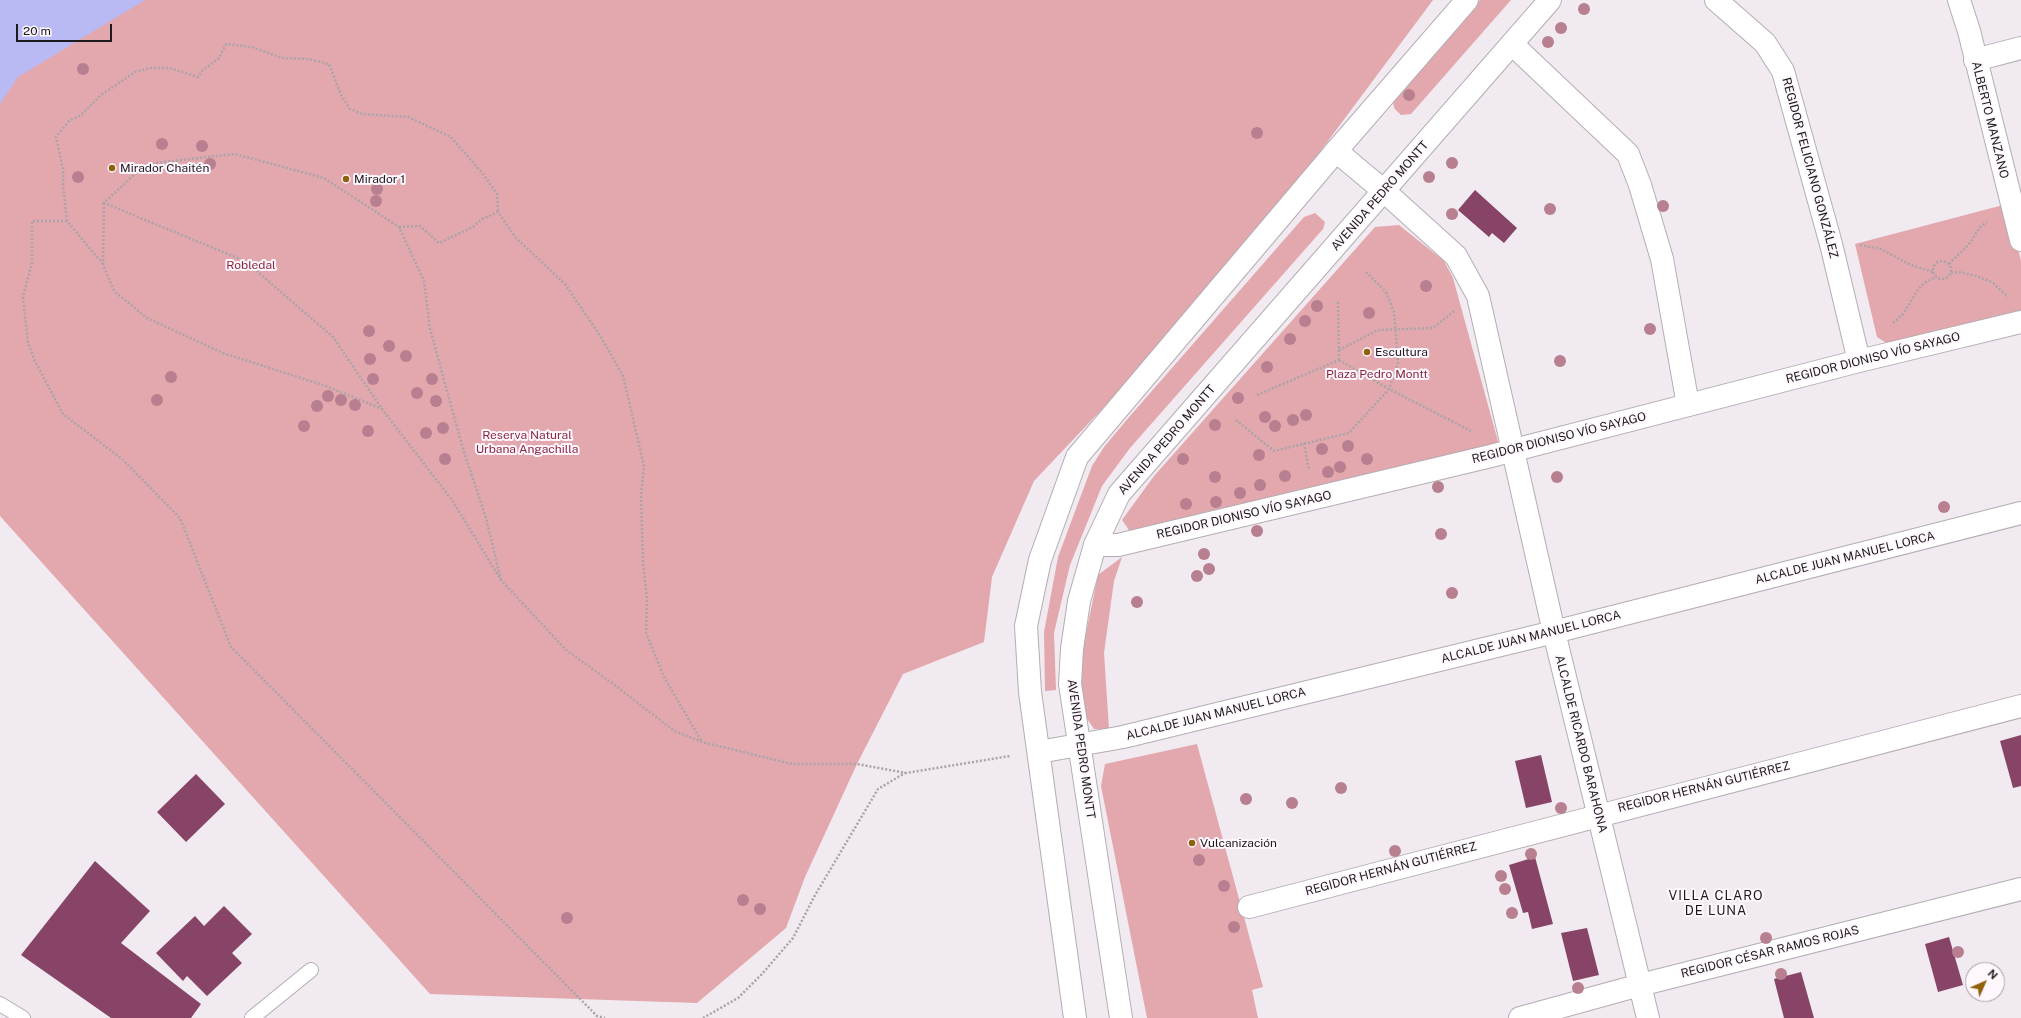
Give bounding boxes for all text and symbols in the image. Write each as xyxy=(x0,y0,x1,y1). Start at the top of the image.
scale bar xyxy=(18,16,114,42)
text: 20 m xyxy=(23,24,51,38)
street label: ALBERTO MANZANO xyxy=(1968,60,2012,180)
street label: REGIDOR FELICIANO GONZÁLEZ xyxy=(1779,76,1841,260)
street label: AVENIDA PEDRO MONTT xyxy=(1328,138,1432,254)
place label: Mirador Chaitén xyxy=(120,161,209,175)
marker: Mirador Chaitén xyxy=(107,163,117,173)
place label: Mirador 1 xyxy=(354,172,405,186)
marker: Mirador 1 xyxy=(341,174,351,184)
park label: Robledal xyxy=(226,258,276,272)
street label: REGIDOR DIONISO VÍO SAYAGO xyxy=(1784,329,1962,387)
place label: Escultura xyxy=(1375,345,1428,359)
marker: Escultura xyxy=(1362,347,1372,357)
park label: Plaza Pedro Montt xyxy=(1326,367,1428,381)
street label: AVENIDA PEDRO MONTT xyxy=(1115,382,1219,498)
street label: REGIDOR DIONISO VÍO SAYAGO xyxy=(1470,409,1648,467)
park label: Reserva Natural Urbana Angachilla xyxy=(476,428,578,456)
street label: REGIDOR DIONISO VÍO SAYAGO xyxy=(1155,488,1333,542)
street label: ALCALDE JUAN MANUEL LORCA xyxy=(1754,529,1936,587)
street label: ALCALDE JUAN MANUEL LORCA xyxy=(1440,608,1622,666)
street label: ALCALDE RICARDO BARAHONA xyxy=(1552,654,1610,834)
street label: AVENIDA PEDRO MONTT xyxy=(1064,678,1098,820)
street label: ALCALDE JUAN MANUEL LORCA xyxy=(1125,685,1307,743)
street label: REGIDOR HERNÁN GUTIÉRREZ xyxy=(1616,759,1792,815)
place label: Vulcanización xyxy=(1200,836,1277,850)
marker: Vulcanización xyxy=(1187,838,1197,848)
street label: REGIDOR HERNÁN GUTIÉRREZ xyxy=(1304,839,1478,899)
district label: VILLA CLARO DE LUNA xyxy=(1668,888,1764,919)
street label: REGIDOR CÉSAR RAMOS ROJAS xyxy=(1679,923,1861,981)
north arrow xyxy=(1965,962,2005,1002)
text: N xyxy=(1985,967,2000,982)

